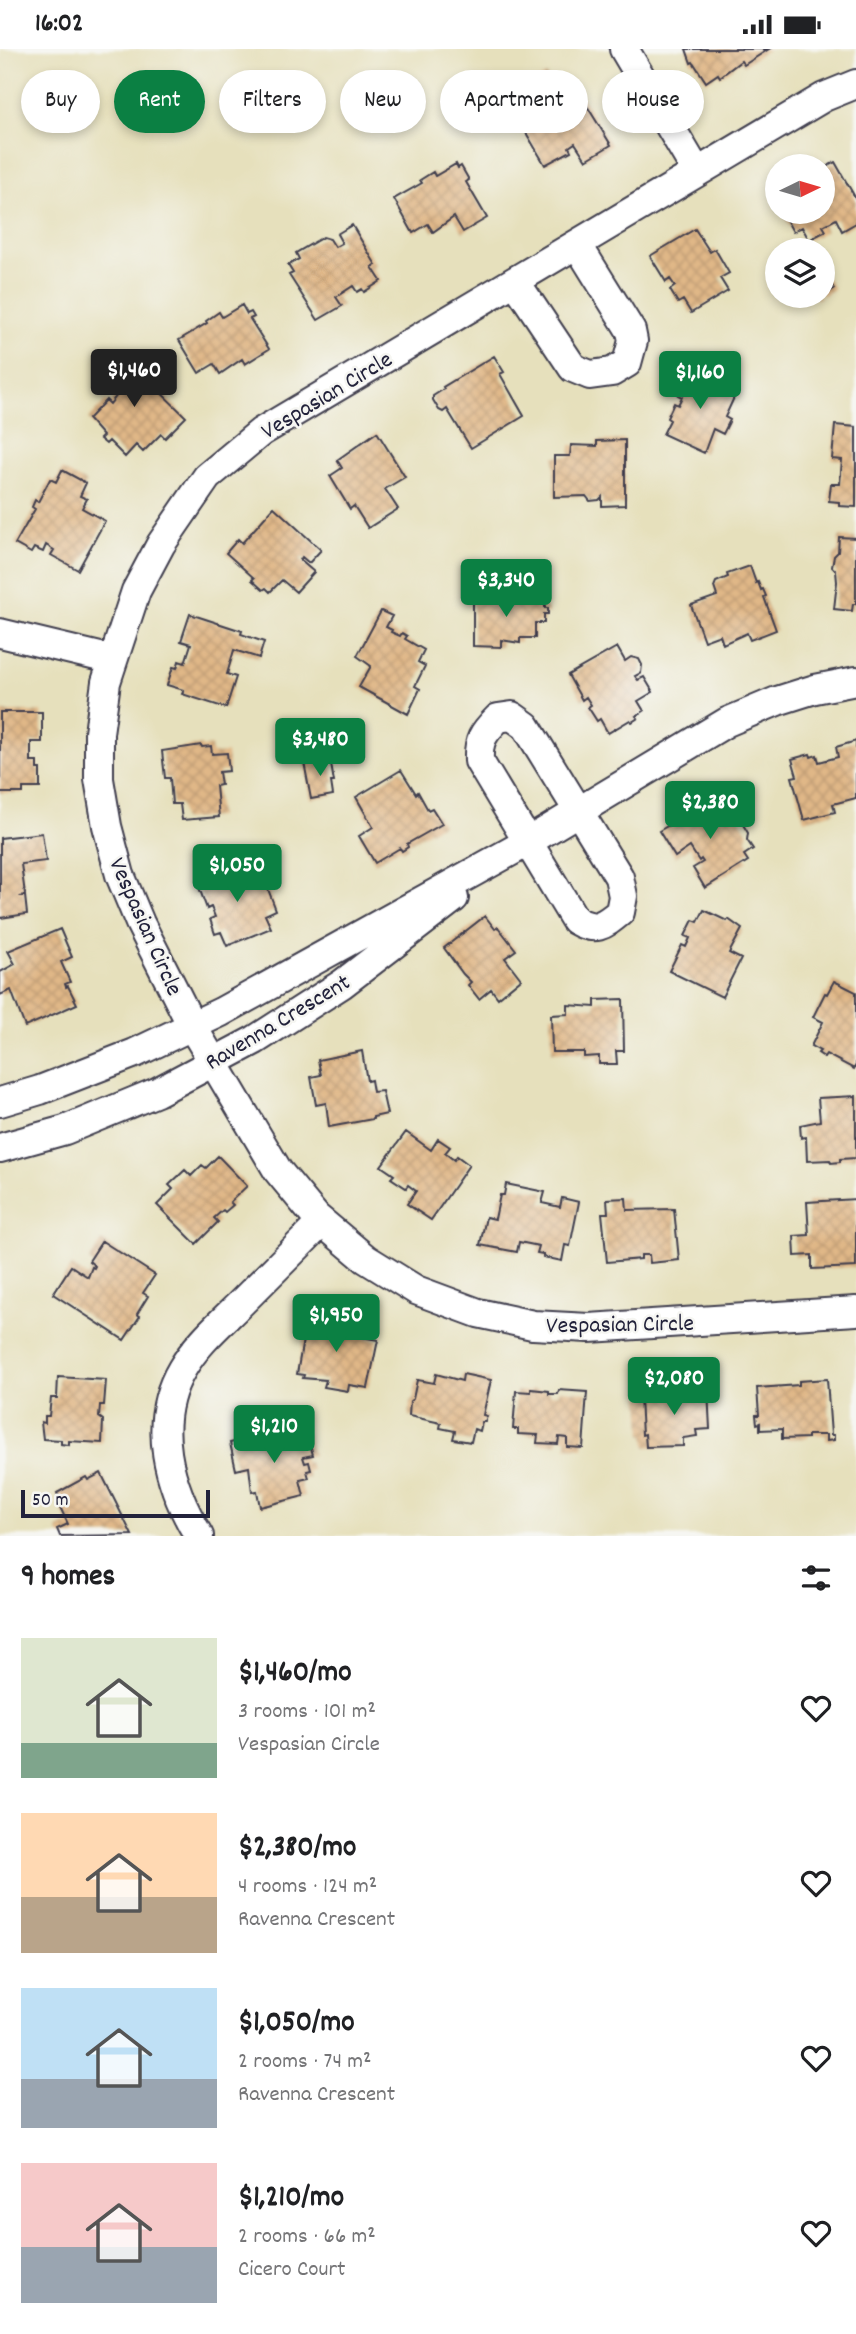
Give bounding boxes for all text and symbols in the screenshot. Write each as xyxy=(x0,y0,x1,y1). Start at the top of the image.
text: 16:02 xyxy=(35,6,83,43)
chip: Buy xyxy=(21,70,100,133)
chip: Rent xyxy=(114,70,205,133)
chip: Filters xyxy=(219,70,326,133)
chip: New xyxy=(340,70,426,133)
chip: Apartment xyxy=(440,70,588,133)
chip: House xyxy=(602,70,704,133)
north arrow xyxy=(765,154,835,224)
map controls xyxy=(765,154,835,308)
button: layers xyxy=(765,238,835,308)
street label: Vespasian Circle xyxy=(255,344,400,449)
pin: $1,460 xyxy=(77,349,191,409)
pin: $1,160 xyxy=(643,351,757,411)
text: $1,460 xyxy=(107,355,161,388)
text: $1,160 xyxy=(675,357,725,390)
pin: $3,340 xyxy=(449,559,563,619)
text: $3,340 xyxy=(477,565,535,598)
pin: $3,480 xyxy=(263,719,377,778)
text: $3,480 xyxy=(291,724,349,757)
pin: $2,380 xyxy=(653,781,767,841)
text: $2,380 xyxy=(681,787,739,820)
pin: $1,050 xyxy=(180,845,294,904)
text: $1,050 xyxy=(209,850,265,883)
street label: Vespasian Circle xyxy=(99,853,190,1002)
street label: Ravenna Crescent xyxy=(199,967,358,1080)
pin: $1,950 xyxy=(279,1295,393,1354)
text: $1,950 xyxy=(309,1300,363,1333)
street label: Vespasian Circle xyxy=(546,1308,694,1344)
pin: $2,080 xyxy=(617,1357,731,1417)
text: $2,080 xyxy=(644,1363,704,1396)
pin: $1,210 xyxy=(217,1405,331,1465)
text: $1,210 xyxy=(250,1411,298,1444)
scale bar xyxy=(21,1487,210,1519)
text: 50 m xyxy=(32,1488,69,1515)
text: 9 homes xyxy=(21,1557,115,1600)
icon: filters xyxy=(797,1559,835,1597)
text: $1,460/mo xyxy=(238,1653,352,1696)
icon: home xyxy=(77,1666,161,1750)
icon: heart xyxy=(797,1689,835,1727)
text: 3 rooms · 101 m² xyxy=(238,1696,376,1729)
text: Vespasian Circle xyxy=(238,1729,380,1762)
text: $2,380/mo xyxy=(238,1828,356,1871)
icon: home xyxy=(77,1841,161,1925)
icon: heart xyxy=(797,1864,835,1902)
text: 4 rooms · 124 m² xyxy=(238,1871,377,1904)
text: Ravenna Crescent xyxy=(238,1904,395,1937)
text: $1,050/mo xyxy=(238,2003,355,2046)
icon: home xyxy=(77,2016,161,2100)
icon: heart xyxy=(797,2039,835,2077)
text: 2 rooms · 74 m² xyxy=(238,2046,371,2079)
text: Ravenna Crescent xyxy=(238,2079,395,2112)
text: $1,210/mo xyxy=(238,2178,344,2221)
icon: home xyxy=(77,2191,161,2275)
icon: heart xyxy=(797,2214,835,2252)
text: 2 rooms · 66 m² xyxy=(238,2221,376,2254)
text: Cicero Court xyxy=(238,2254,346,2287)

